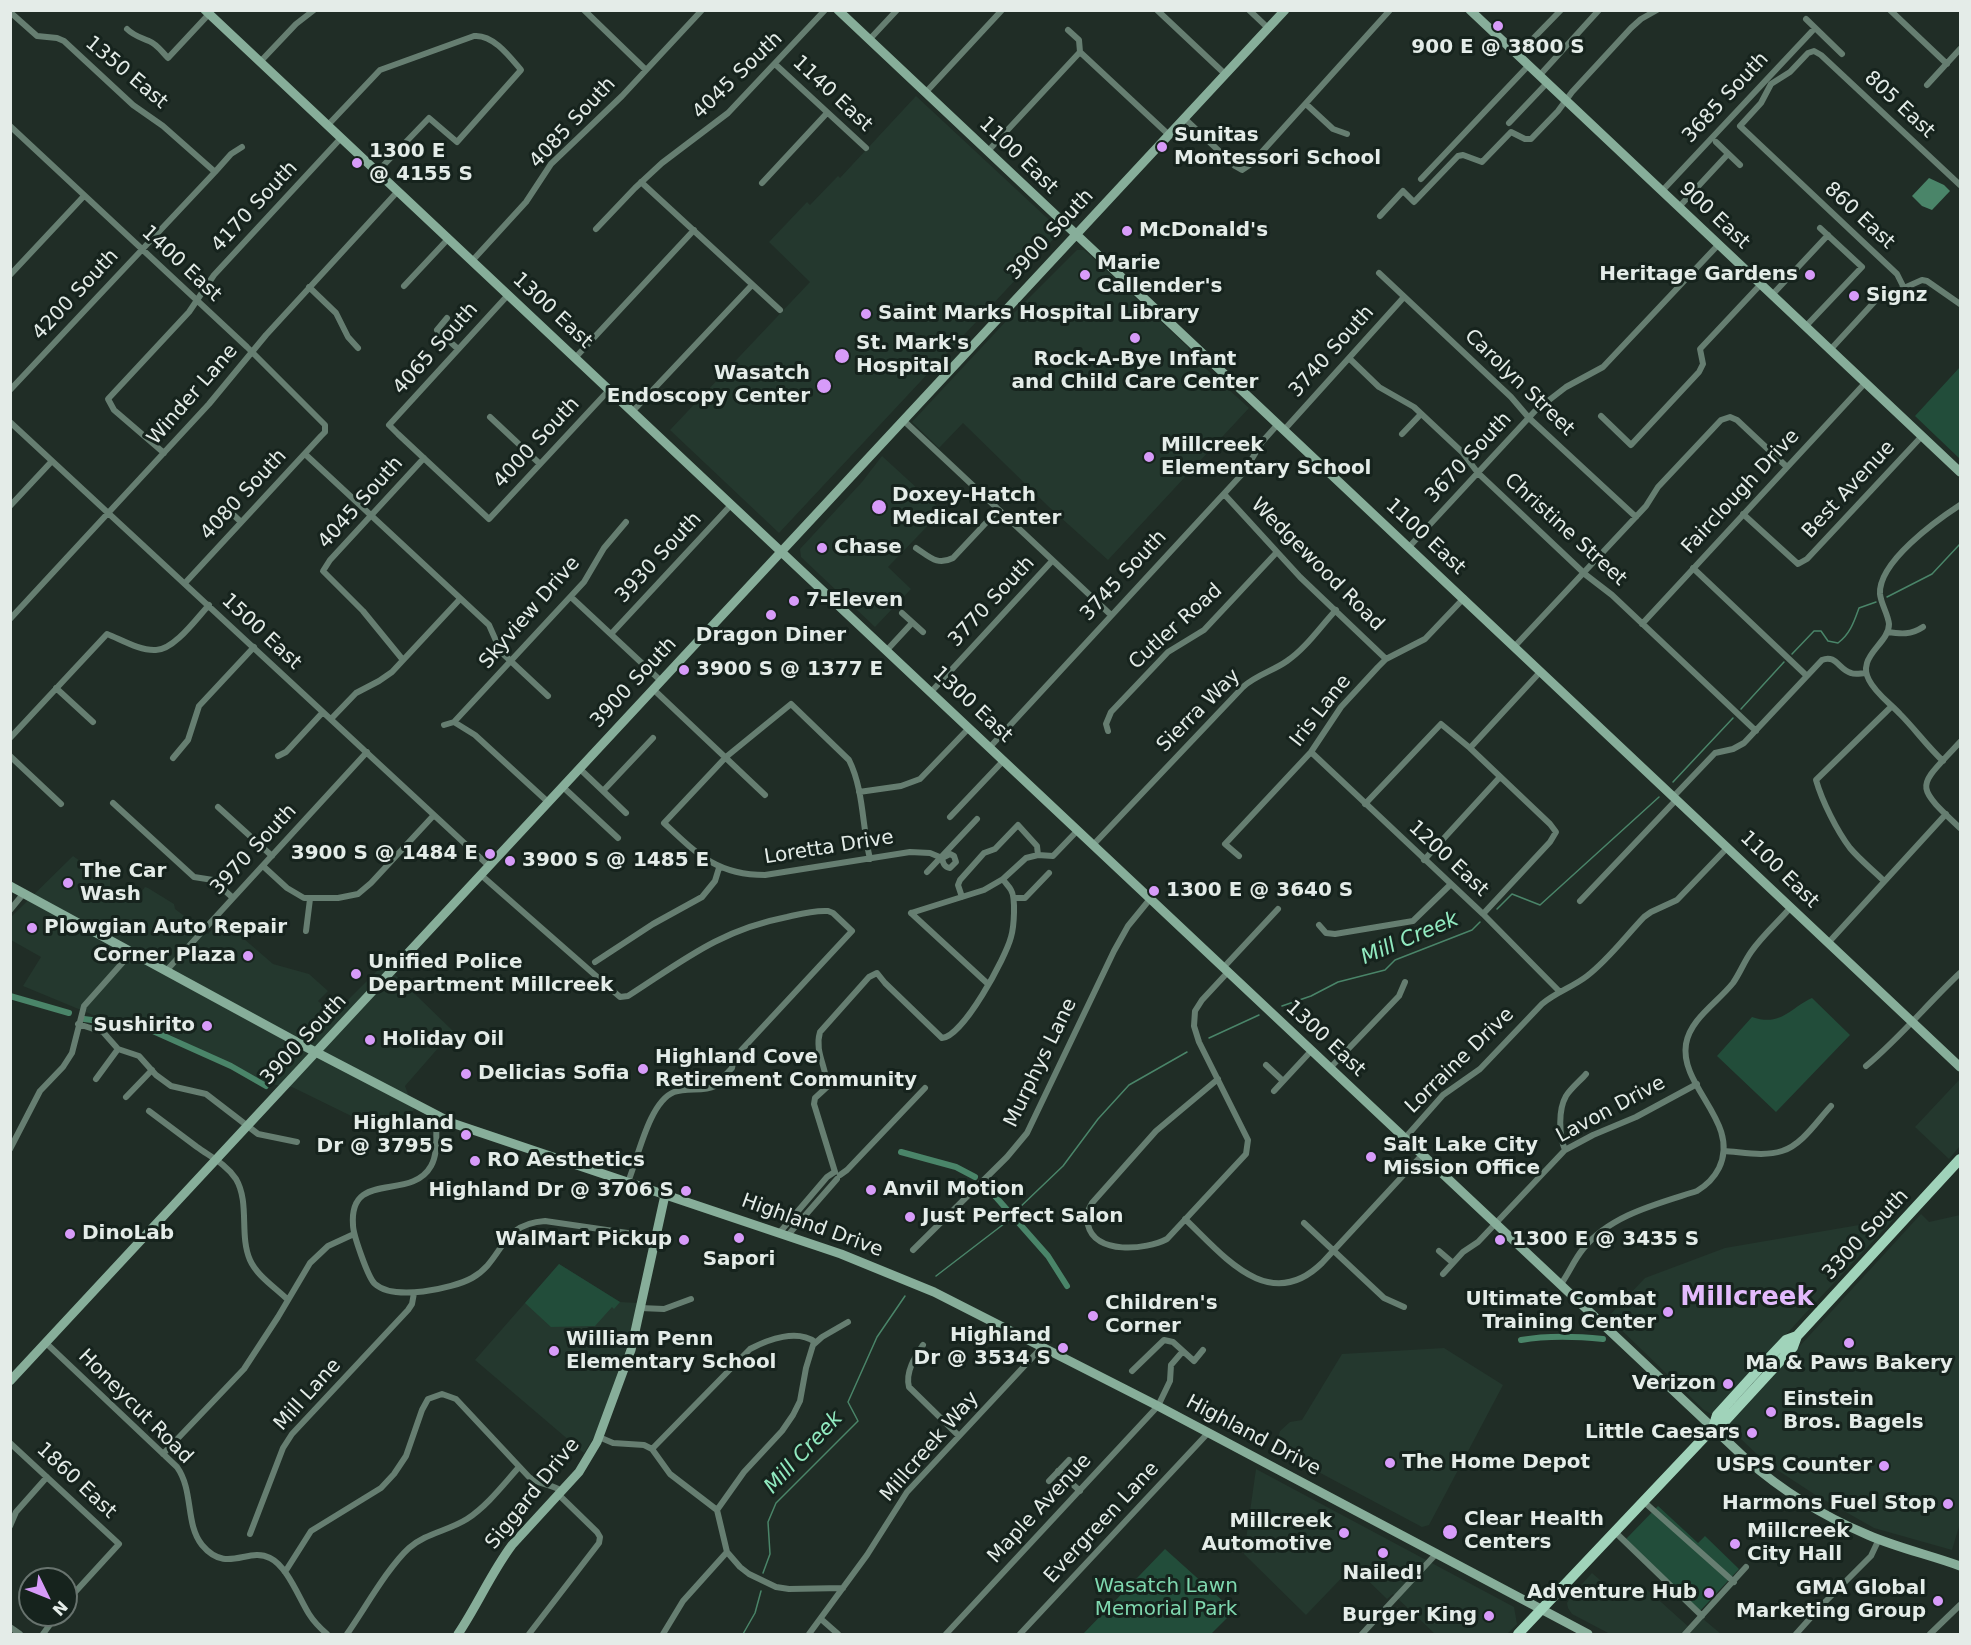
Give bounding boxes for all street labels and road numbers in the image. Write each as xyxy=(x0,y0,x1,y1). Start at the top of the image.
street label: 4045 South xyxy=(688,27,788,125)
street label: 1350 East xyxy=(80,32,172,114)
street label: 3685 South xyxy=(1678,48,1774,148)
street label: 1140 East xyxy=(787,51,877,137)
street label: 805 East xyxy=(1859,66,1939,144)
street label: 4085 South xyxy=(525,73,621,173)
street label: 1100 East xyxy=(974,112,1062,200)
street label: 4170 South xyxy=(207,157,303,257)
street label: 900 East xyxy=(1674,177,1754,255)
street label: 860 East xyxy=(1819,177,1899,255)
street label: 3900 South xyxy=(1003,185,1099,285)
street label: 1400 East xyxy=(136,221,226,307)
street label: 4200 South xyxy=(28,245,124,345)
street label: 1300 East xyxy=(507,268,597,354)
street label: 4065 South xyxy=(388,298,484,400)
street label: 3740 South xyxy=(1284,301,1380,403)
street label: Carolyn Street xyxy=(1459,325,1579,441)
street label: Winder Lane xyxy=(143,340,243,450)
street label: 4000 South xyxy=(489,393,585,493)
street label: 3670 South xyxy=(1421,408,1517,508)
street label: Fairclough Drive xyxy=(1677,425,1805,559)
street label: Best Avenue xyxy=(1798,436,1900,544)
street label: 4080 South xyxy=(196,445,292,545)
street label: 4045 South xyxy=(313,452,409,554)
street label: Christine Street xyxy=(1499,469,1631,591)
street label: Wedgewood Road xyxy=(1245,493,1389,637)
street label: 1100 East xyxy=(1380,494,1470,580)
street label: 3930 South xyxy=(611,508,707,608)
street label: 3745 South xyxy=(1076,526,1172,626)
street label: Skyview Drive xyxy=(475,552,585,674)
street label: 3770 South xyxy=(944,552,1040,652)
street label: Cutler Road xyxy=(1124,579,1228,675)
street label: 1500 East xyxy=(216,589,306,675)
street label: 3900 South xyxy=(586,633,682,733)
street label: 1300 East xyxy=(927,662,1017,748)
street label: Sierra Way xyxy=(1152,664,1246,758)
street label: Iris Lane xyxy=(1285,670,1357,752)
street label: 3970 South xyxy=(206,800,302,900)
street label: 1200 East xyxy=(1403,816,1493,902)
street label: Loretta Drive xyxy=(763,826,895,870)
street label: 1100 East xyxy=(1735,826,1823,914)
street label: 3900 South xyxy=(256,990,352,1090)
street label: Murphys Lane xyxy=(999,995,1083,1131)
street label: 1300 East xyxy=(1280,996,1370,1082)
street label: Lorraine Drive xyxy=(1401,1003,1519,1119)
street label: Lavon Drive xyxy=(1552,1071,1670,1149)
street label: 3300 South xyxy=(1818,1185,1914,1285)
street label: Highland Drive xyxy=(738,1189,886,1263)
street label: Honeycut Road xyxy=(73,1345,197,1469)
street label: Mill Lane xyxy=(269,1354,347,1436)
street label: Millcreek Way xyxy=(876,1387,984,1507)
street label: Highland Drive xyxy=(1182,1390,1324,1482)
street label: Siggard Drive xyxy=(481,1434,585,1554)
street label: 1860 East xyxy=(31,1438,121,1524)
street label: Maple Avenue xyxy=(983,1449,1097,1569)
street label: Evergreen Lane xyxy=(1040,1457,1164,1589)

